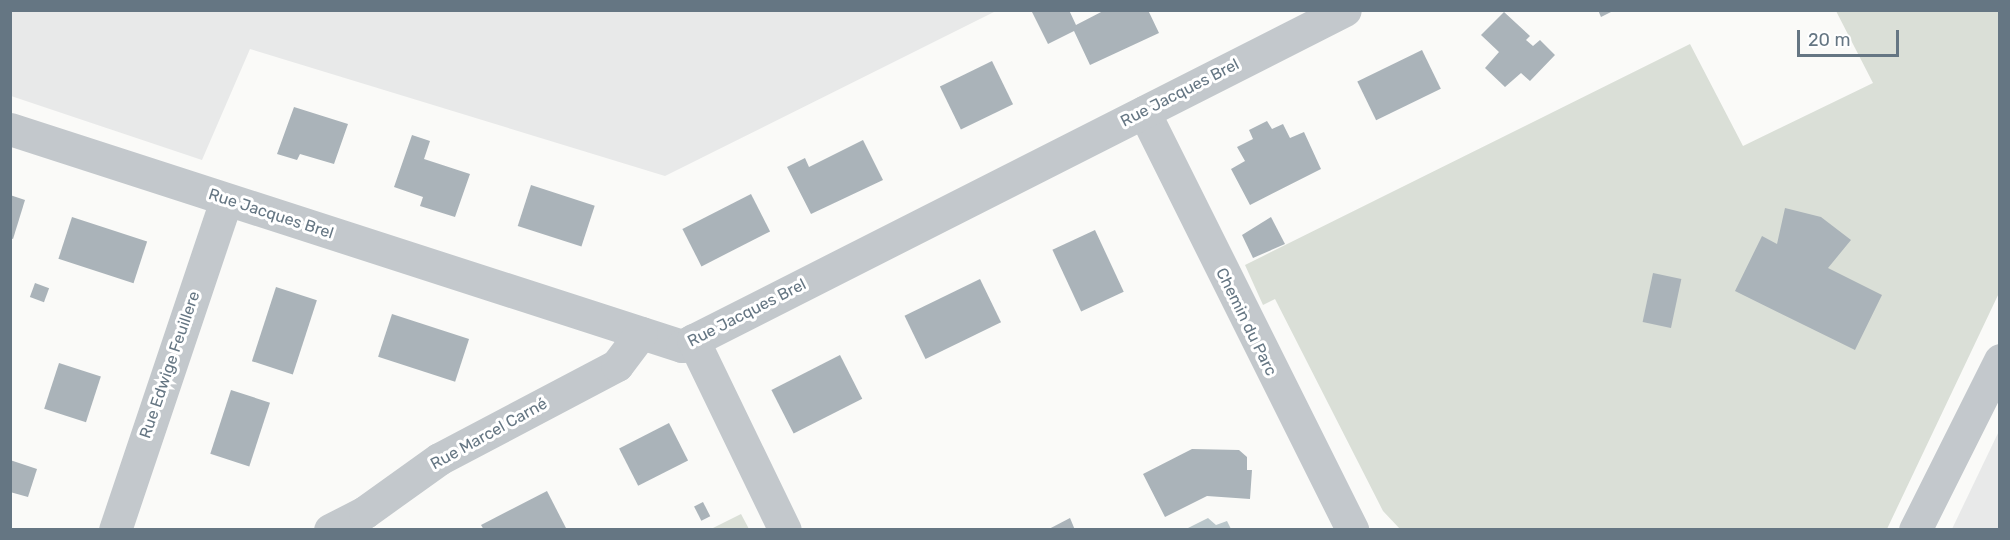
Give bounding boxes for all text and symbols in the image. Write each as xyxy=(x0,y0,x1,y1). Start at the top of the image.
scale bar xyxy=(1800,18,1902,56)
text: 20 m xyxy=(1808,29,1850,51)
street label: Rue Jacques Brel xyxy=(1118,55,1242,131)
street label: Rue Jacques Brel xyxy=(206,185,336,243)
street label: Chemin du Parc xyxy=(1212,265,1280,379)
street label: Rue Jacques Brel xyxy=(685,275,809,351)
street label: Rue Edwige Feuillere xyxy=(136,289,204,441)
street label: Rue Marcel Carné xyxy=(427,394,551,474)

